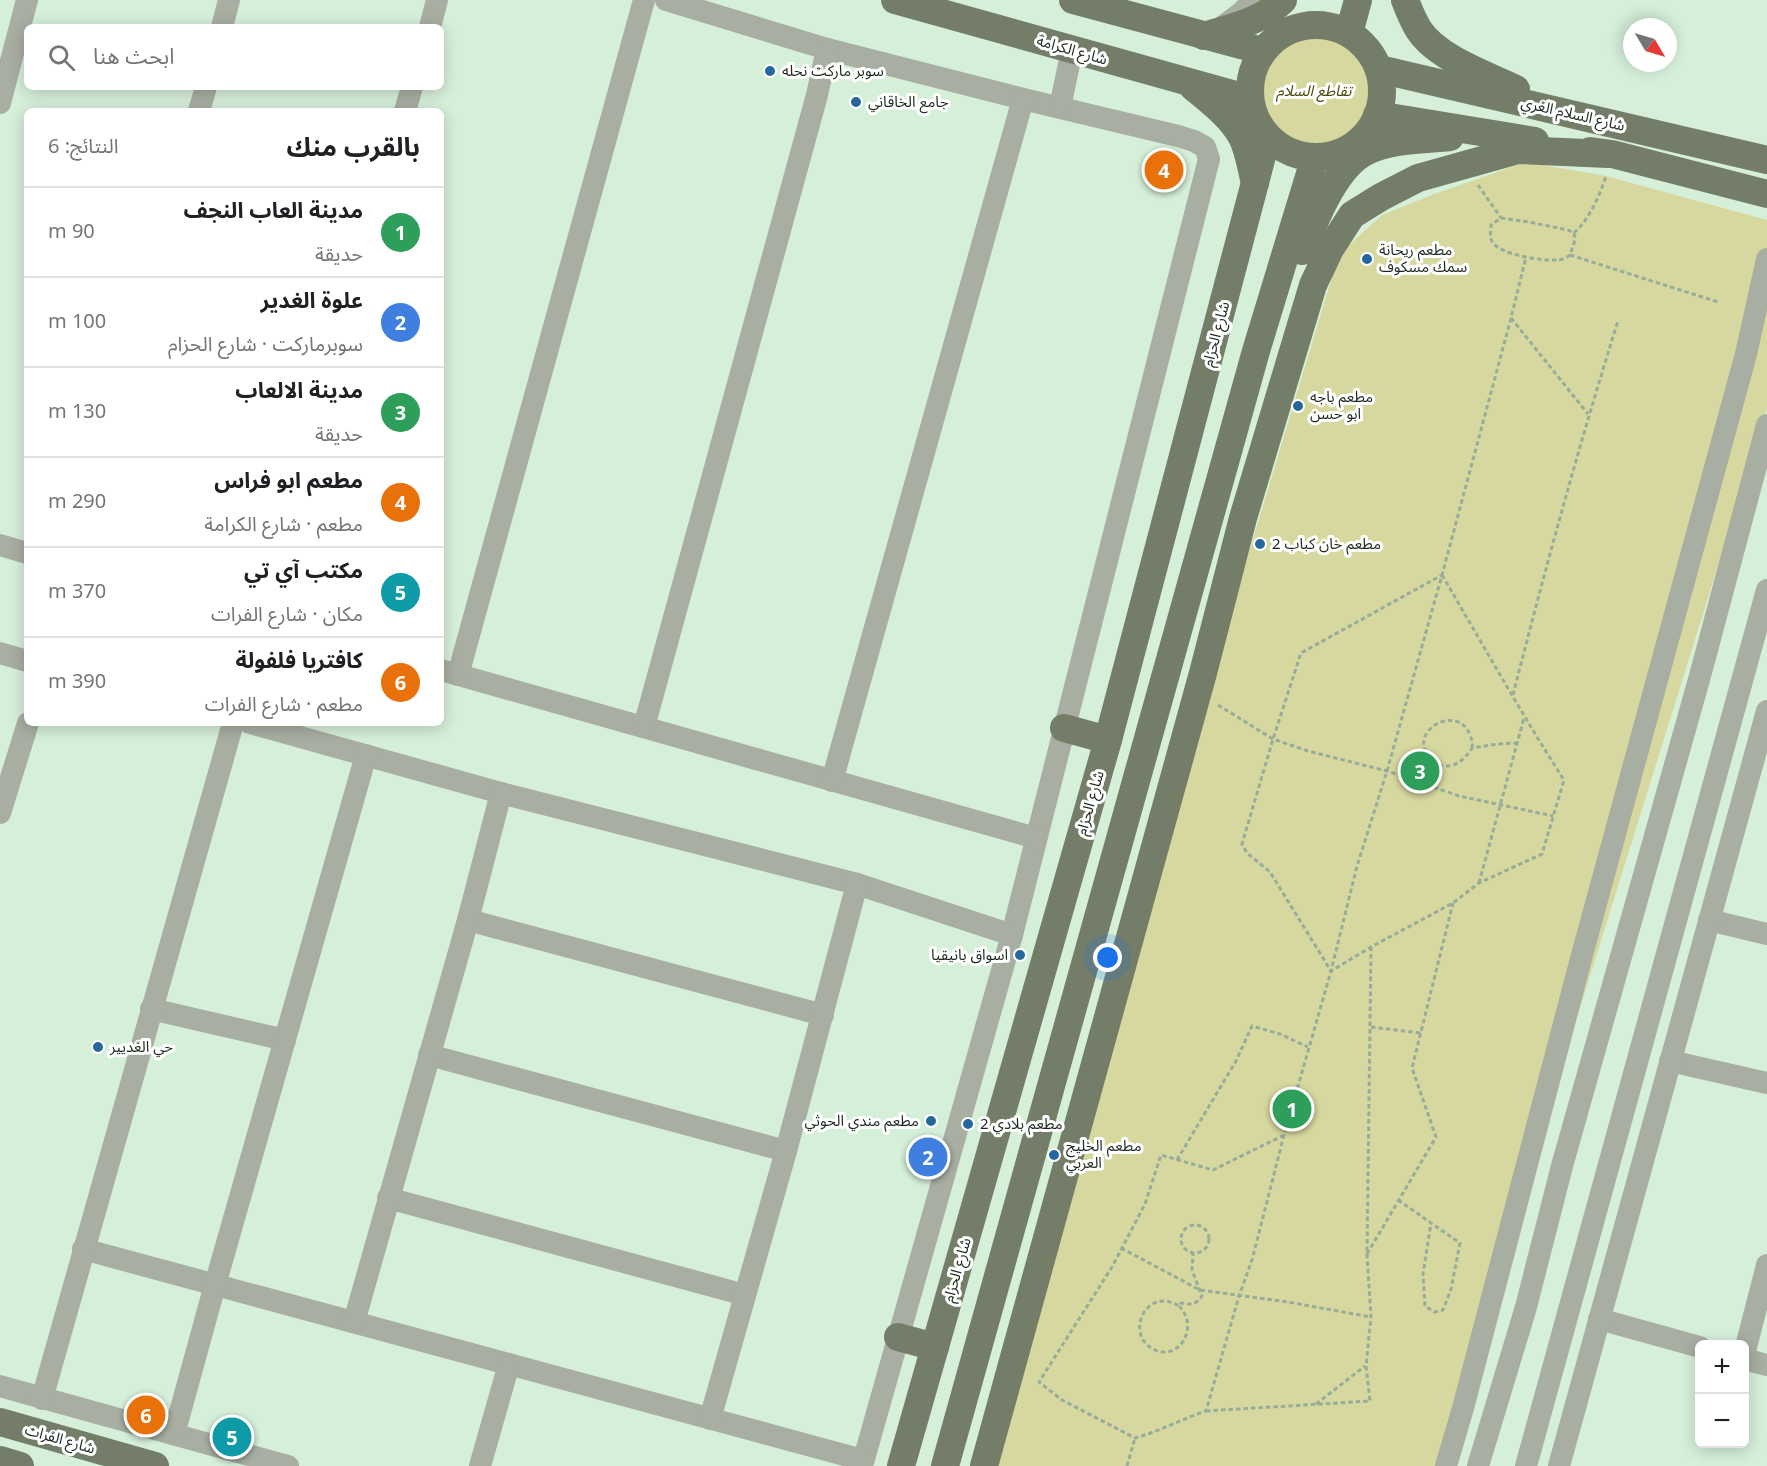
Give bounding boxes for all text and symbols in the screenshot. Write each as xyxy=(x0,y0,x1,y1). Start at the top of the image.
north arrow xyxy=(1623,18,1677,72)
search box xyxy=(24,24,444,90)
street label: شارع الكرامة xyxy=(1033,25,1111,75)
text: ابحث هنا xyxy=(93,34,175,80)
icon: search xyxy=(45,41,78,74)
place label: سوبر ماركت نحله xyxy=(782,55,884,87)
marker: سوبر ماركت نحله xyxy=(763,64,777,78)
park label: تقاطع السلام xyxy=(1276,75,1354,107)
place label: جامع الخاقاني xyxy=(868,86,949,118)
street label: شارع السلام الغري xyxy=(1518,86,1629,142)
marker: جامع الخاقاني xyxy=(849,95,863,109)
text: بالقرب منك xyxy=(286,120,420,175)
text: النتائج: 6 xyxy=(48,126,118,168)
pin: 4 xyxy=(1144,148,1184,192)
text: مدينة العاب النجف xyxy=(184,188,363,234)
text: 90 m xyxy=(48,211,95,253)
text: 1 xyxy=(395,213,406,255)
text: حديقة xyxy=(315,234,363,276)
place label: مطعم ريحانة سمك مسكوف xyxy=(1379,234,1467,283)
marker: مطعم ريحانة سمك مسكوف xyxy=(1360,252,1374,266)
text: علوة الغدير xyxy=(261,278,363,324)
street label: شارع الحزام xyxy=(1192,297,1240,370)
text: 100 m xyxy=(48,301,106,343)
text: 2 xyxy=(395,303,406,345)
text: سوبرماركت · شارع الحزام xyxy=(168,324,363,366)
text: مدينة الالعاب xyxy=(235,368,363,414)
place label: مطعم باجه ابو حسن xyxy=(1310,381,1373,430)
text: 130 m xyxy=(48,391,106,433)
text: 3 xyxy=(395,393,406,435)
marker: مطعم باجه ابو حسن xyxy=(1291,399,1305,413)
text: حديقة xyxy=(315,414,363,456)
text: مطعم ابو فراس xyxy=(214,458,363,504)
text: 290 m xyxy=(48,481,106,523)
text: 4 xyxy=(395,483,406,525)
text: مطعم · شارع الكرامة xyxy=(204,504,363,546)
place label: مطعم خان كباب 2 xyxy=(1272,528,1381,560)
marker: مطعم خان كباب 2 xyxy=(1253,537,1267,551)
text: مكتب آي تي xyxy=(244,548,363,594)
text: 370 m xyxy=(48,571,106,613)
text: 5 xyxy=(395,573,406,615)
text: مكان · شارع الفرات xyxy=(211,594,363,636)
text: كافتريا فلفولة xyxy=(235,638,363,684)
text: 390 m xyxy=(48,661,106,703)
text: 6 xyxy=(395,663,406,705)
text: مطعم · شارع الفرات xyxy=(205,684,363,726)
pin: 3 xyxy=(1400,748,1440,794)
street label: شارع الحزام xyxy=(1065,766,1115,839)
place label: اسواق بانيقيا xyxy=(931,939,1008,971)
your location xyxy=(1093,943,1122,972)
marker: اسواق بانيقيا xyxy=(1013,948,1027,962)
place label: حي الغديير xyxy=(109,1031,173,1063)
marker: حي الغديير xyxy=(91,1040,105,1054)
pin: 1 xyxy=(1272,1086,1312,1132)
place label: مطعم مندي الحوثي xyxy=(804,1105,919,1137)
place label: مطعم بلادي 2 xyxy=(980,1108,1063,1140)
marker: مطعم مندي الحوثي xyxy=(924,1114,938,1128)
marker: مطعم بلادي 2 xyxy=(961,1117,975,1131)
place label: مطعم الخليج العربي xyxy=(1066,1130,1142,1179)
pin: 2 xyxy=(908,1134,948,1180)
marker: مطعم الخليج العربي xyxy=(1047,1148,1061,1162)
street label: شارع الحزام xyxy=(932,1233,982,1306)
map controls xyxy=(1695,1340,1749,1448)
button: + xyxy=(1695,1340,1749,1394)
pin: 6 xyxy=(126,1392,166,1438)
button: − xyxy=(1695,1394,1749,1448)
street label: شارع الفرات xyxy=(21,1414,99,1464)
pin: 5 xyxy=(212,1414,252,1460)

